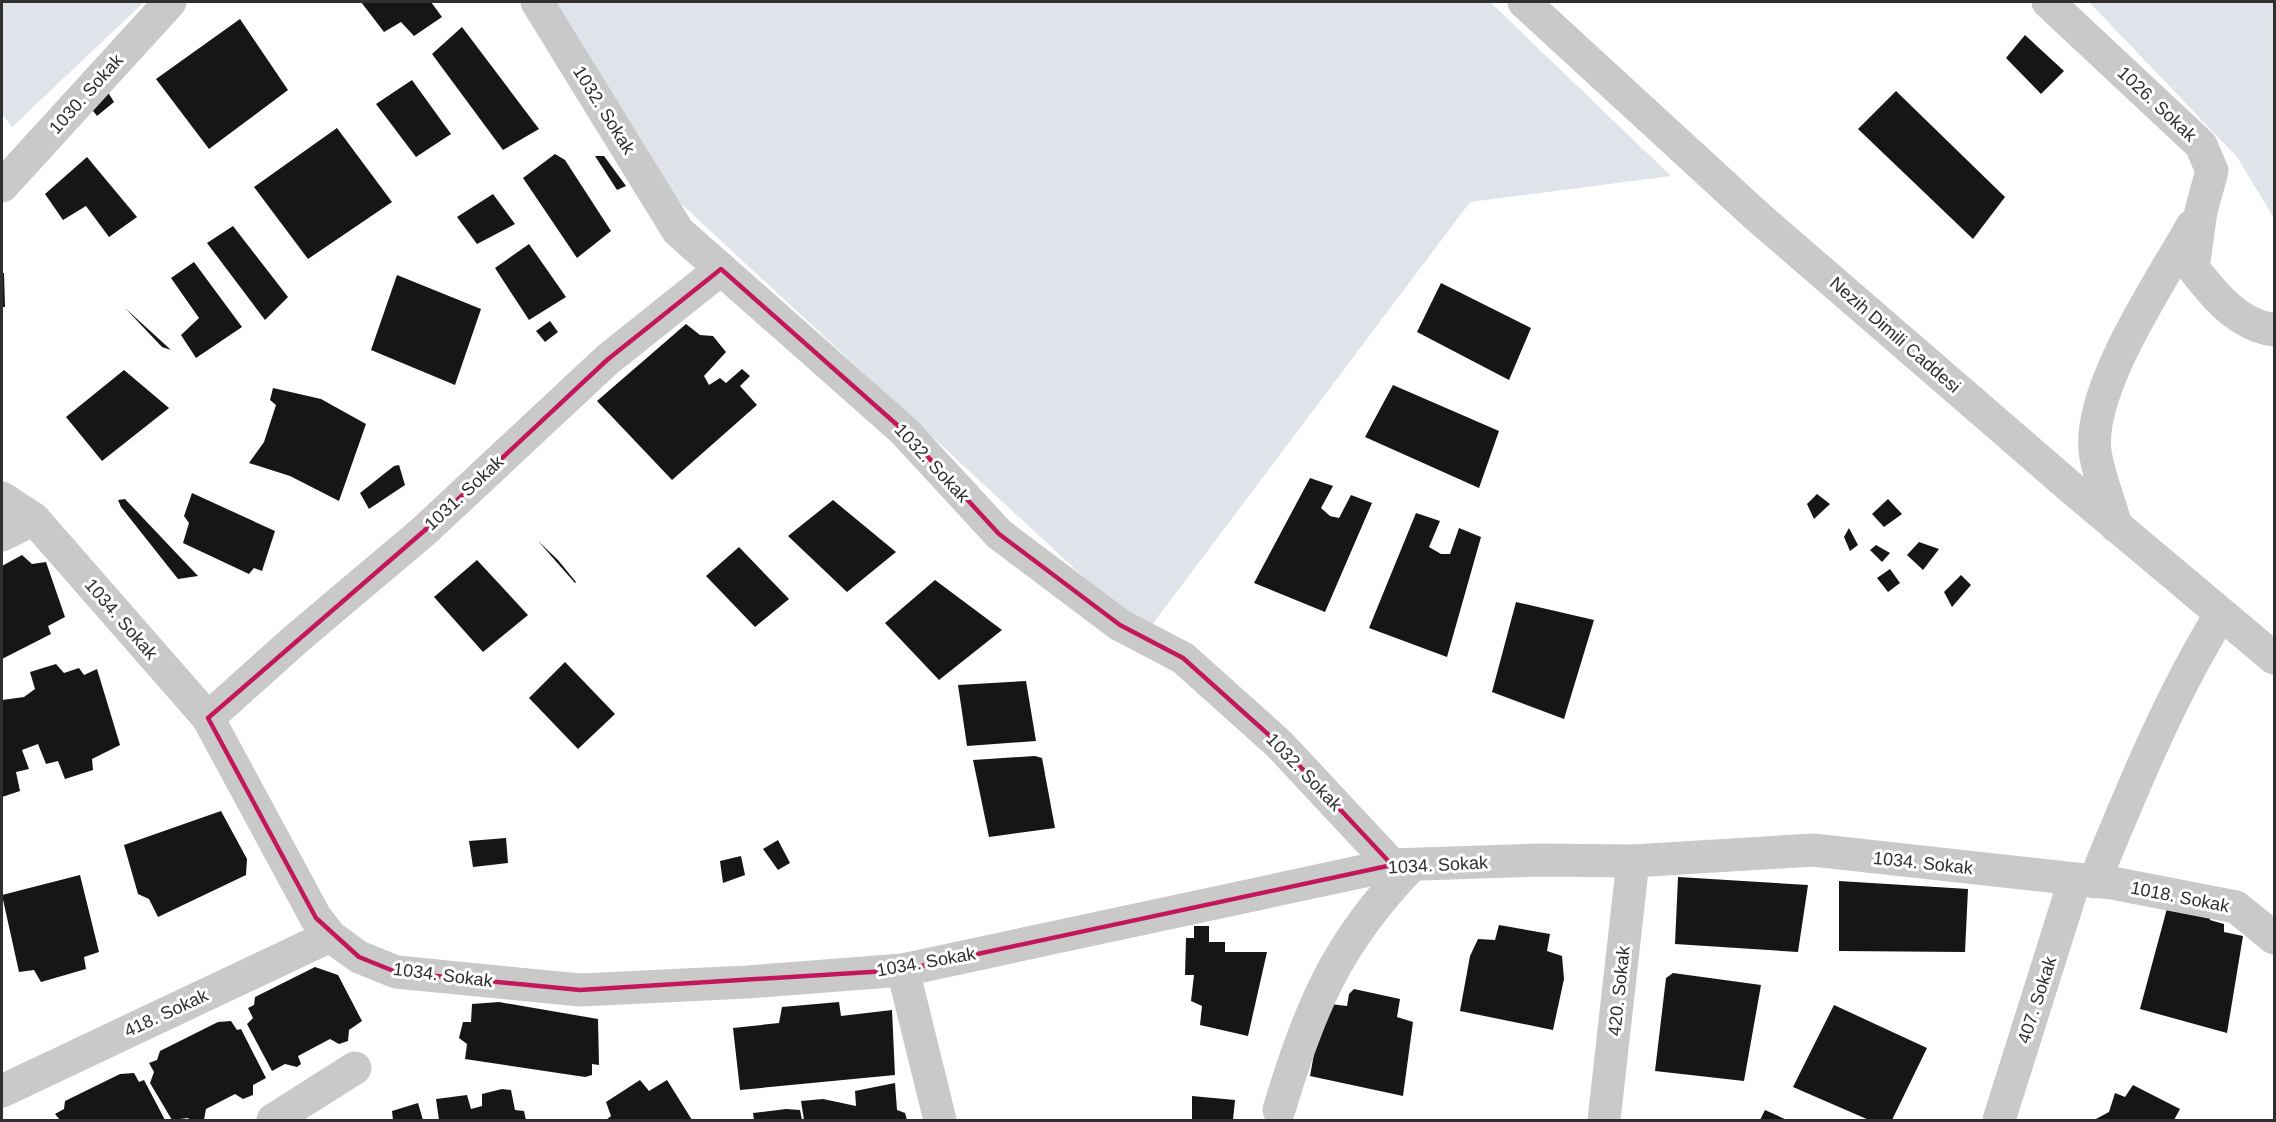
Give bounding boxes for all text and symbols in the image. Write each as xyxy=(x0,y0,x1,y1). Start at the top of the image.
street label: 1030. Sokak xyxy=(45,49,128,138)
street label: 1032. Sokak xyxy=(569,62,640,159)
street label: 1026. Sokak xyxy=(2114,63,2201,146)
street label: Nezih Dimili Caddesi xyxy=(1826,273,1964,397)
street label: 1032. Sokak xyxy=(891,420,974,507)
street label: 1031. Sokak xyxy=(421,451,508,534)
street label: 1034. Sokak xyxy=(81,575,162,664)
street label: 1032. Sokak xyxy=(1262,729,1347,816)
street label: 1034. Sokak xyxy=(1872,848,1975,878)
street label: 1034. Sokak xyxy=(1388,852,1489,878)
street label: 1018. Sokak xyxy=(2129,878,2232,917)
street label: 1034. Sokak xyxy=(875,943,978,981)
street label: 420. Sokak xyxy=(1604,944,1634,1037)
street label: 407. Sokak xyxy=(2014,953,2061,1046)
street label: 1034. Sokak xyxy=(392,959,495,991)
street label: 418. Sokak xyxy=(121,984,212,1041)

